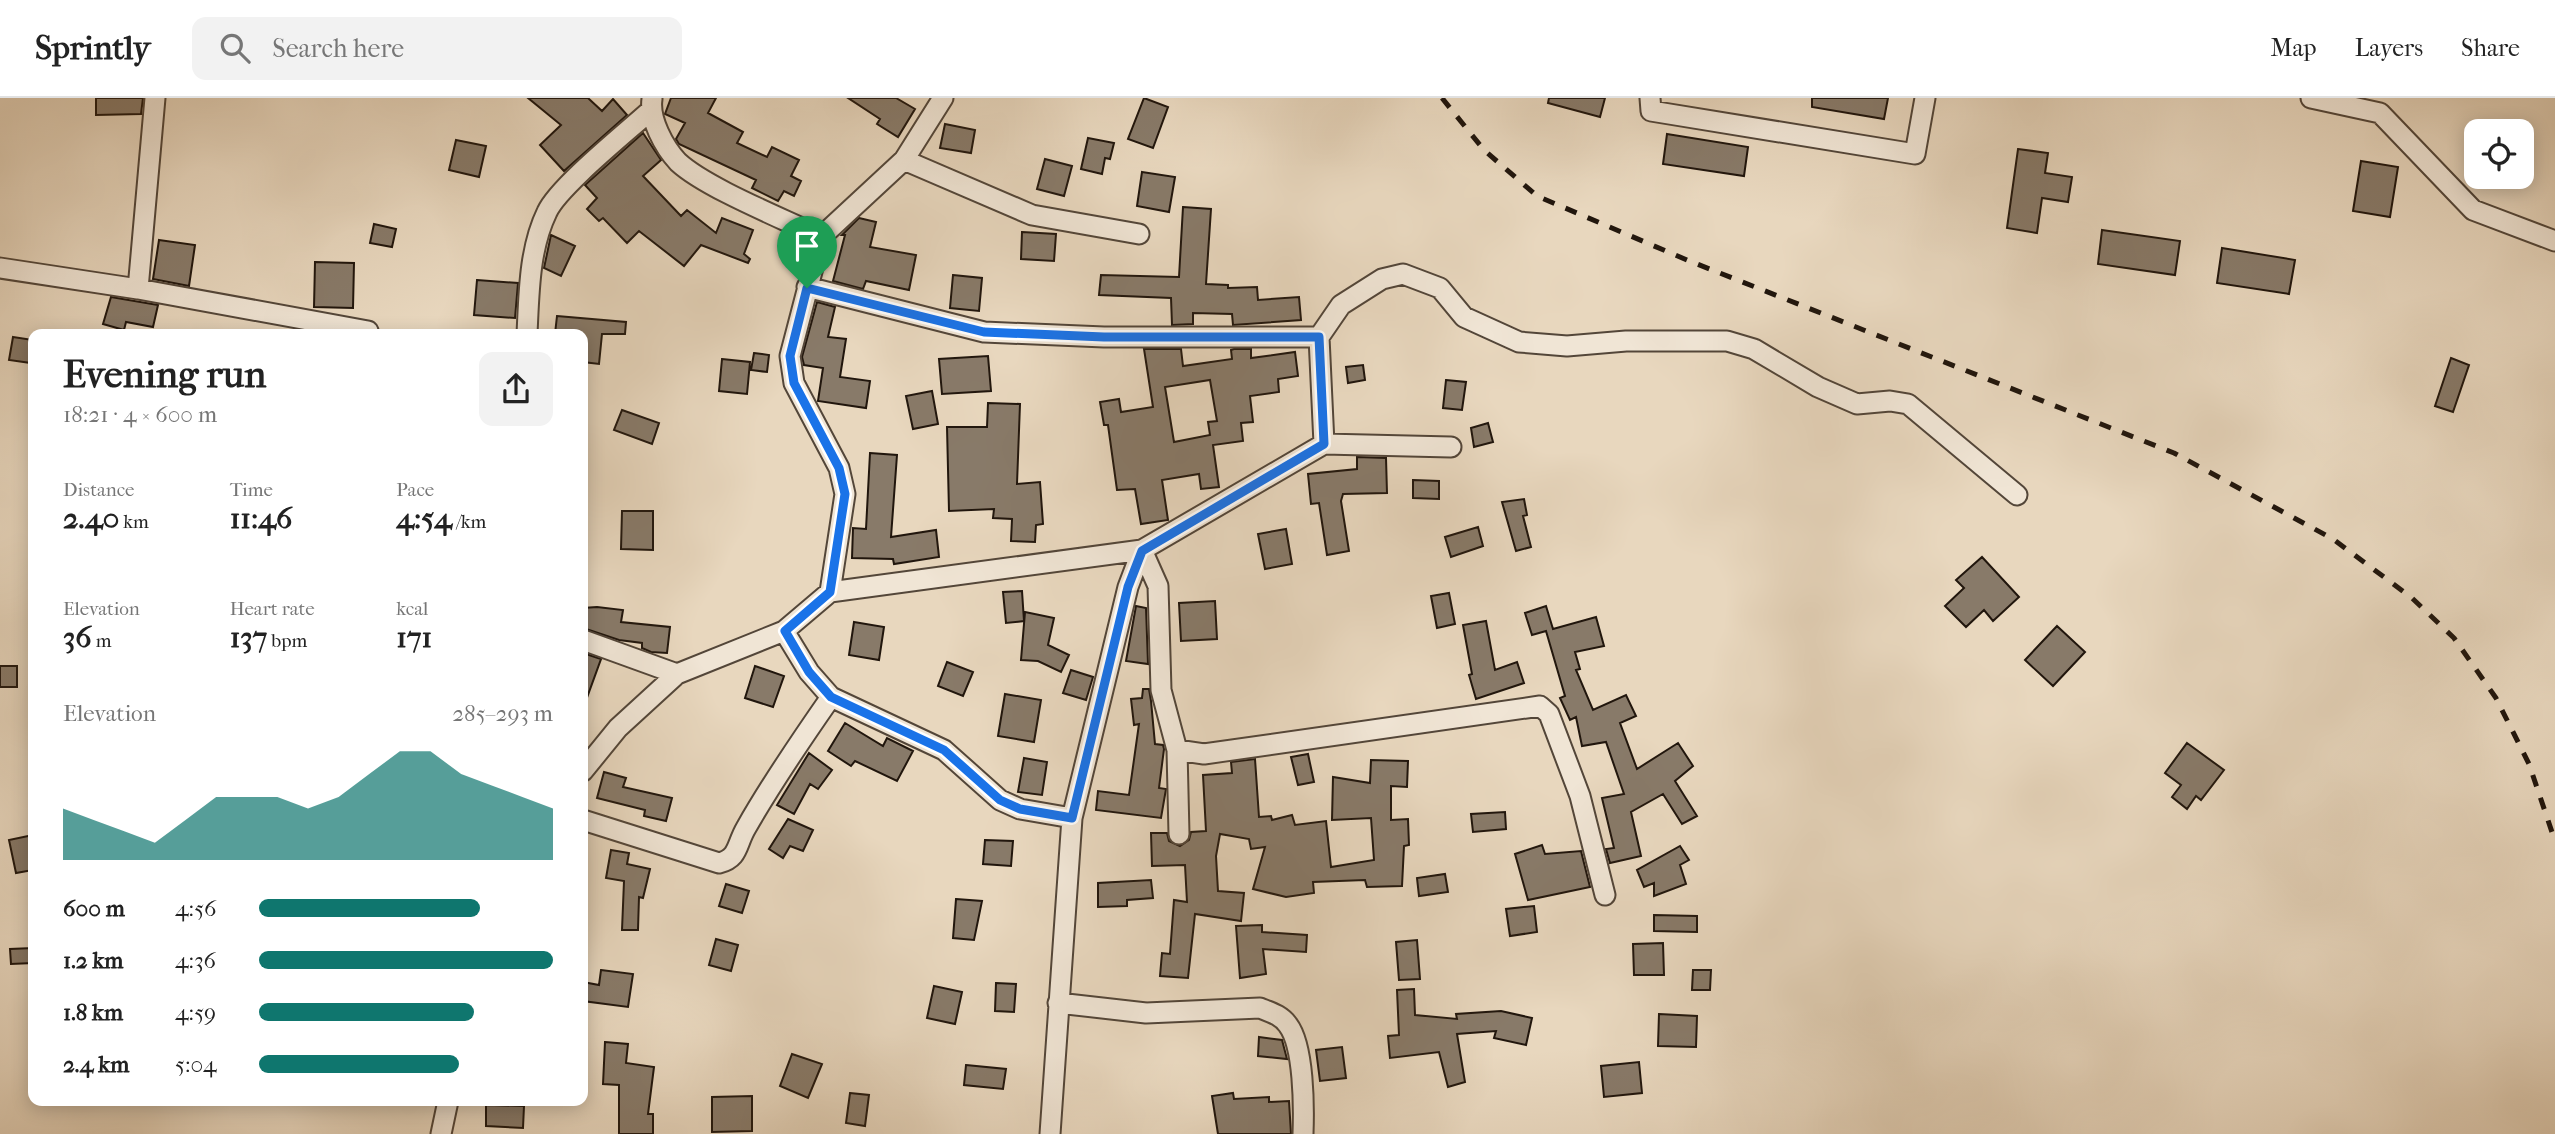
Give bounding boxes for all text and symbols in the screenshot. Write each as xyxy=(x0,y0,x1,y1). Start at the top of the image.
search box xyxy=(192,17,682,80)
text: Sprintly xyxy=(35,29,150,68)
icon: search xyxy=(216,29,254,67)
text: Search here xyxy=(272,33,404,64)
text: Map xyxy=(2271,34,2317,62)
text: Layers xyxy=(2355,34,2423,62)
text: Share xyxy=(2461,34,2520,62)
map controls xyxy=(2464,119,2534,189)
button: locate xyxy=(2464,119,2534,189)
pin xyxy=(777,216,837,288)
icon: arrive xyxy=(788,227,826,265)
text: Evening run xyxy=(63,352,266,397)
button: share xyxy=(479,352,553,426)
text: 18:21 · 4 × 600 m xyxy=(63,401,217,428)
text: Distance xyxy=(63,479,134,501)
text: Time xyxy=(230,479,273,501)
text: Pace xyxy=(396,479,434,501)
text: 2.40 xyxy=(63,501,119,536)
text: 11:46 xyxy=(230,501,292,536)
text: 4:54 xyxy=(396,501,452,536)
text: km xyxy=(119,511,149,533)
text: /km xyxy=(452,511,486,533)
text: Elevation xyxy=(63,598,140,620)
text: Heart rate xyxy=(230,598,315,620)
text: kcal xyxy=(396,598,428,620)
text: 36 xyxy=(63,620,92,655)
text: 137 xyxy=(230,620,267,655)
text: 171 xyxy=(396,620,432,655)
text: m xyxy=(92,630,111,652)
text: bpm xyxy=(267,630,307,652)
text: Elevation xyxy=(63,700,156,727)
text: 285–293 m xyxy=(452,700,553,727)
text: 600 m xyxy=(63,895,125,922)
text: 4:56 xyxy=(175,895,217,922)
text: 1.2 km xyxy=(63,947,123,974)
text: 4:36 xyxy=(175,947,216,974)
text: 1.8 km xyxy=(63,999,123,1026)
text: 4:59 xyxy=(175,999,216,1026)
text: 2.4 km xyxy=(63,1051,129,1078)
text: 5:04 xyxy=(175,1051,217,1078)

